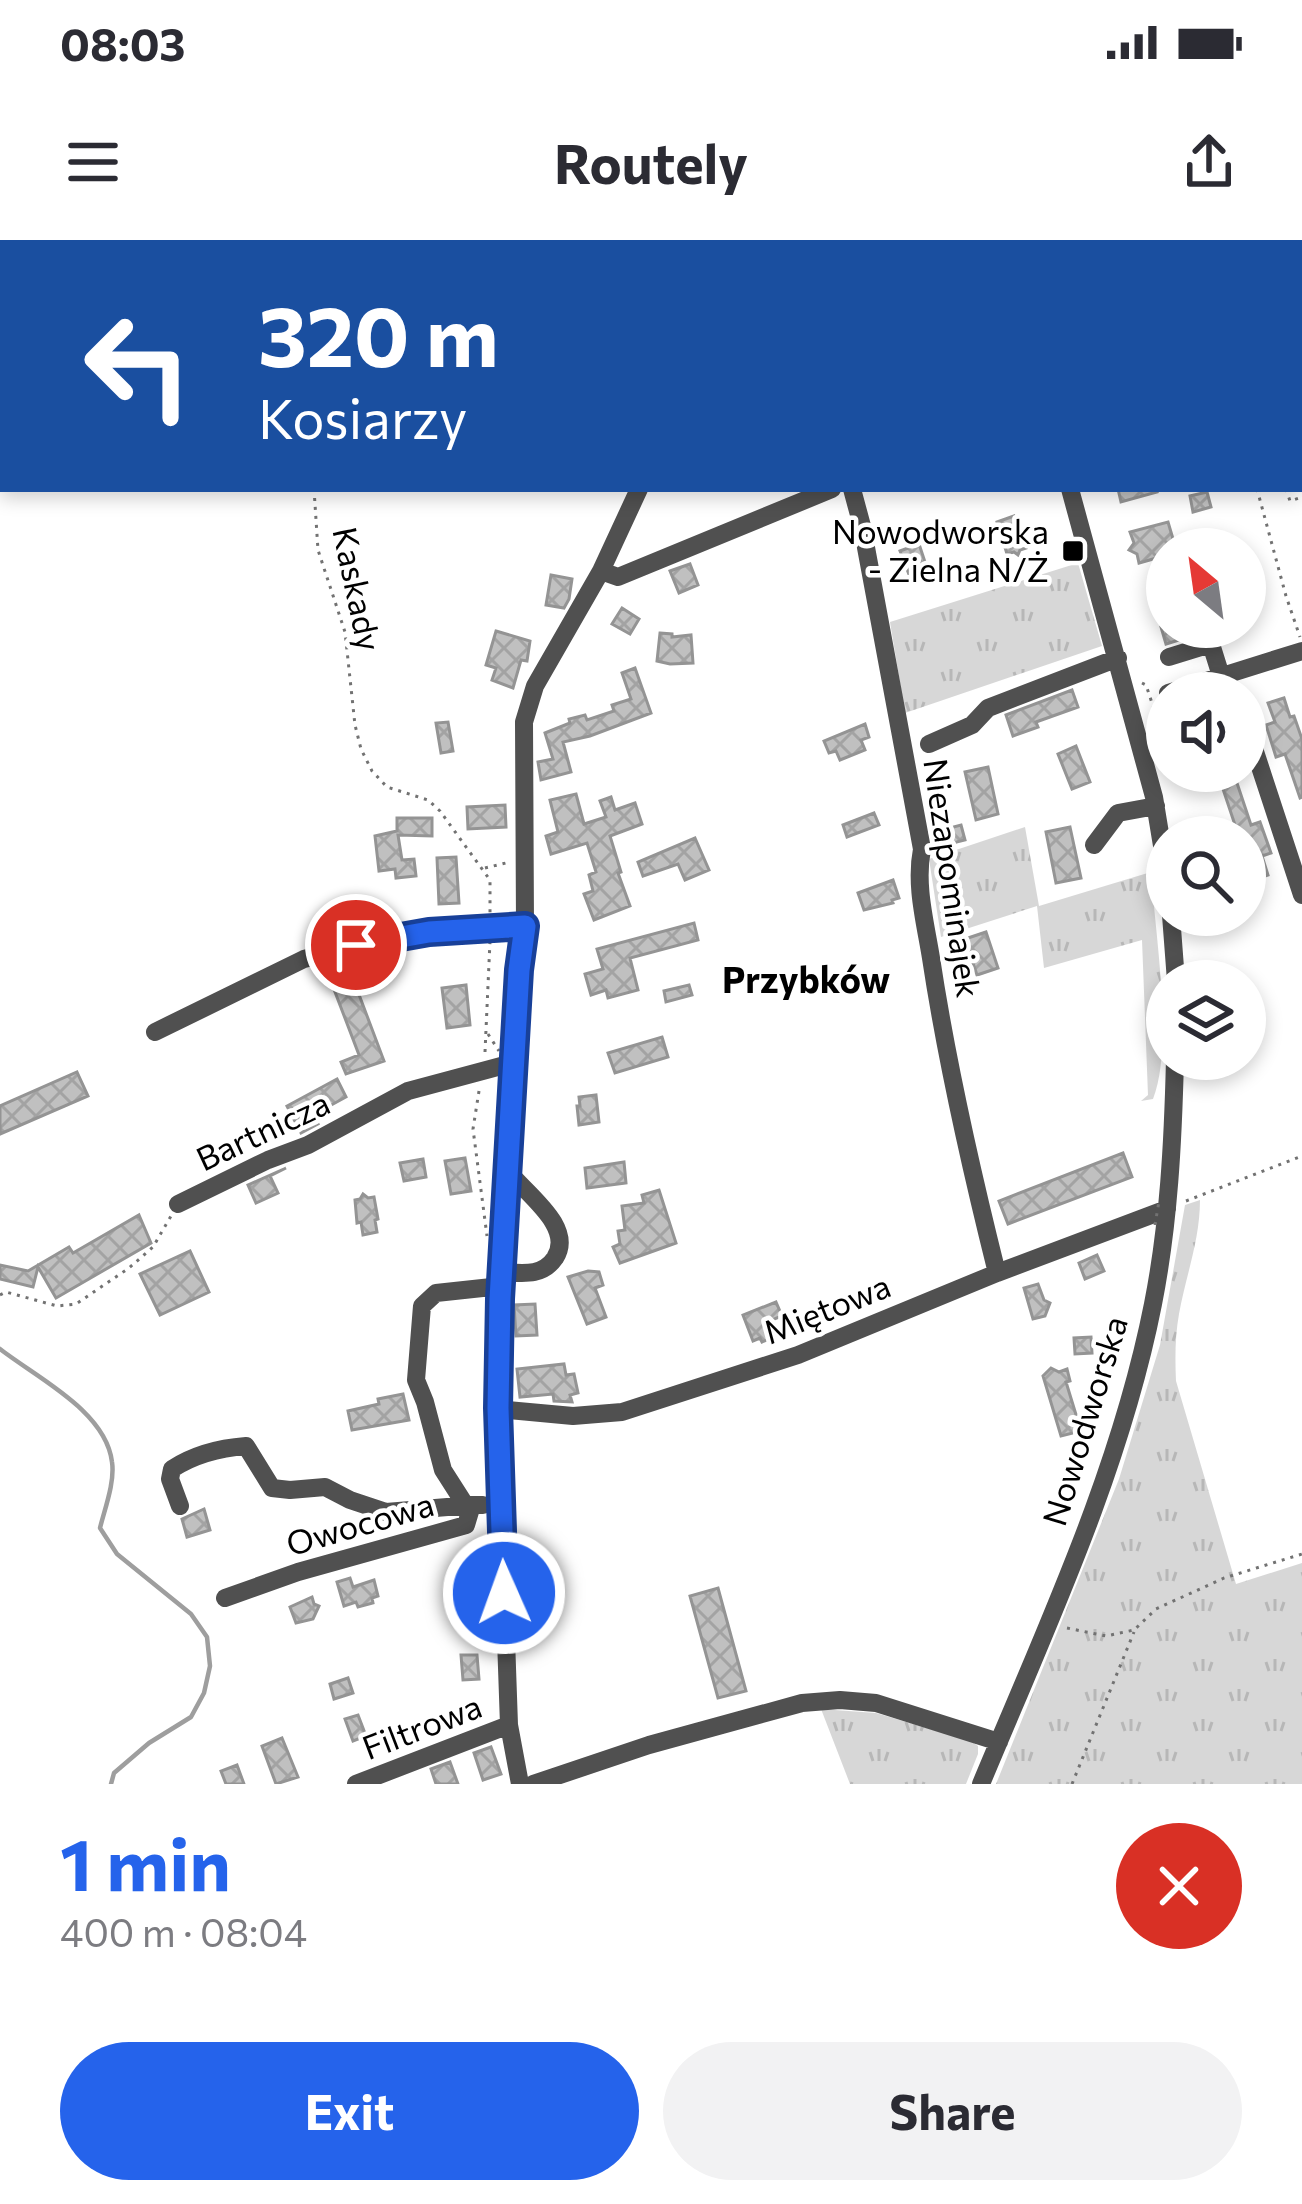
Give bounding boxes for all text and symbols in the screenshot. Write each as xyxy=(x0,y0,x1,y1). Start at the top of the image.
text: 08:03 xyxy=(60,15,185,70)
icon: menu xyxy=(60,129,126,195)
text: Routely xyxy=(554,129,748,195)
icon: share xyxy=(1176,129,1242,195)
text: 320 m xyxy=(258,282,499,384)
icon: left xyxy=(60,288,216,444)
text: Kosiarzy xyxy=(258,384,467,450)
place label: Nowodworska - Zielna N/Ż xyxy=(832,510,1049,589)
street label: Kaskady xyxy=(325,523,392,654)
north arrow xyxy=(1146,528,1266,648)
map controls xyxy=(1146,528,1266,1080)
marker: Nowodworska - Zielna N/Ż xyxy=(1060,538,1086,564)
button: sound xyxy=(1146,672,1266,792)
street label: Niezapominajek xyxy=(916,756,991,1000)
button: search xyxy=(1146,816,1266,936)
pin xyxy=(305,894,407,996)
icon: arrive xyxy=(323,912,389,978)
district label: Przybków xyxy=(722,956,890,1000)
button: layers xyxy=(1146,960,1266,1080)
street label: Bartnicza xyxy=(189,1081,336,1178)
street label: Miętowa xyxy=(757,1264,896,1352)
street label: Nowodworska xyxy=(1032,1311,1135,1530)
street label: Owocowa xyxy=(281,1482,438,1563)
position arrow xyxy=(441,1530,567,1656)
street label: Filtrowa xyxy=(356,1684,487,1767)
text: 1 min xyxy=(60,1818,231,1906)
button: close xyxy=(1116,1823,1242,1949)
text: 400 m · 08:04 xyxy=(60,1907,307,1955)
button: Exit xyxy=(60,2042,639,2180)
button: Share xyxy=(663,2042,1242,2180)

